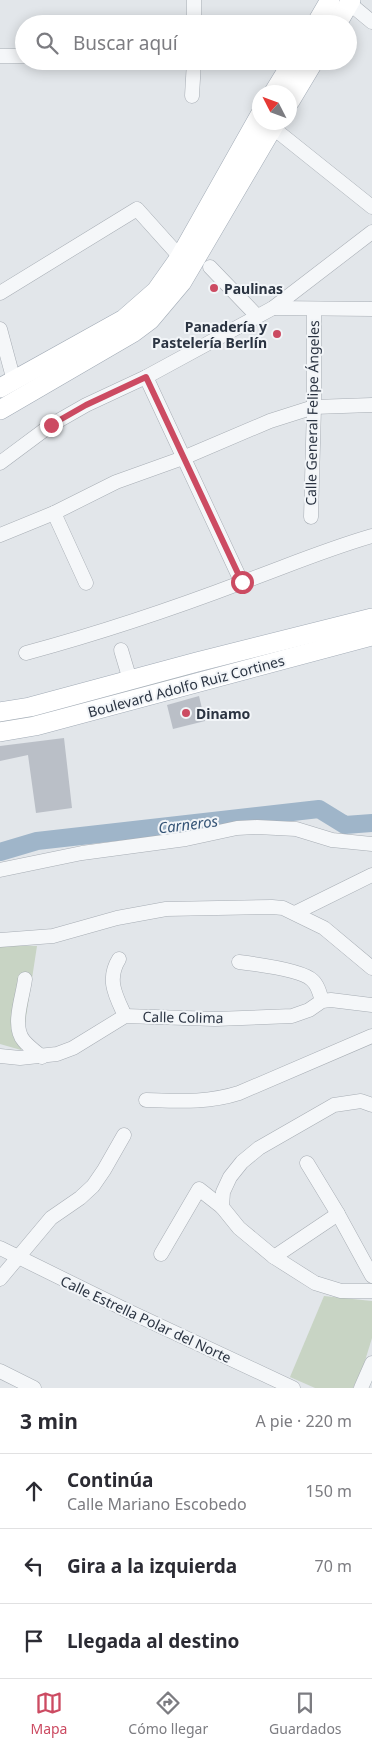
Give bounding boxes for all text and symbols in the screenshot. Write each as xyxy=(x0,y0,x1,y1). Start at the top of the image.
search box xyxy=(15,15,357,70)
icon: search xyxy=(33,29,61,57)
text: Buscar aquí xyxy=(73,30,178,56)
north arrow xyxy=(252,85,297,130)
place label: Paulinas xyxy=(224,279,283,298)
marker: Paulinas xyxy=(208,282,220,294)
place label: Panadería y Pastelería Berlín xyxy=(152,317,267,352)
street label: Calle General Felipe Ángeles xyxy=(301,320,323,506)
marker: Panadería y Pastelería Berlín xyxy=(271,328,283,340)
route end xyxy=(40,414,63,437)
route start xyxy=(231,571,254,594)
street label: Boulevard Adolfo Ruiz Cortines xyxy=(86,650,287,721)
place label: Dinamo xyxy=(196,704,251,723)
marker: Dinamo xyxy=(180,707,192,719)
water label: Carneros xyxy=(157,810,220,838)
street label: Calle Colima xyxy=(142,1007,224,1027)
street label: Calle Estrella Polar del Norte xyxy=(57,1271,235,1367)
text: 3 min xyxy=(20,1407,78,1435)
text: A pie · 220 m xyxy=(255,1410,352,1432)
text: Continúa xyxy=(67,1467,153,1493)
icon: ahead xyxy=(20,1477,48,1505)
text: 150 m xyxy=(305,1480,352,1502)
text: Calle Mariano Escobedo xyxy=(67,1493,247,1515)
icon: left xyxy=(20,1552,48,1580)
text: Gira a la izquierda xyxy=(67,1553,237,1579)
text: 70 m xyxy=(315,1555,352,1577)
icon: arrive xyxy=(20,1627,48,1655)
text: Llegada al destino xyxy=(67,1628,239,1654)
tab: Mapa xyxy=(30,1689,67,1738)
tab: Cómo llegar xyxy=(128,1689,208,1738)
tab: Guardados xyxy=(269,1689,342,1738)

